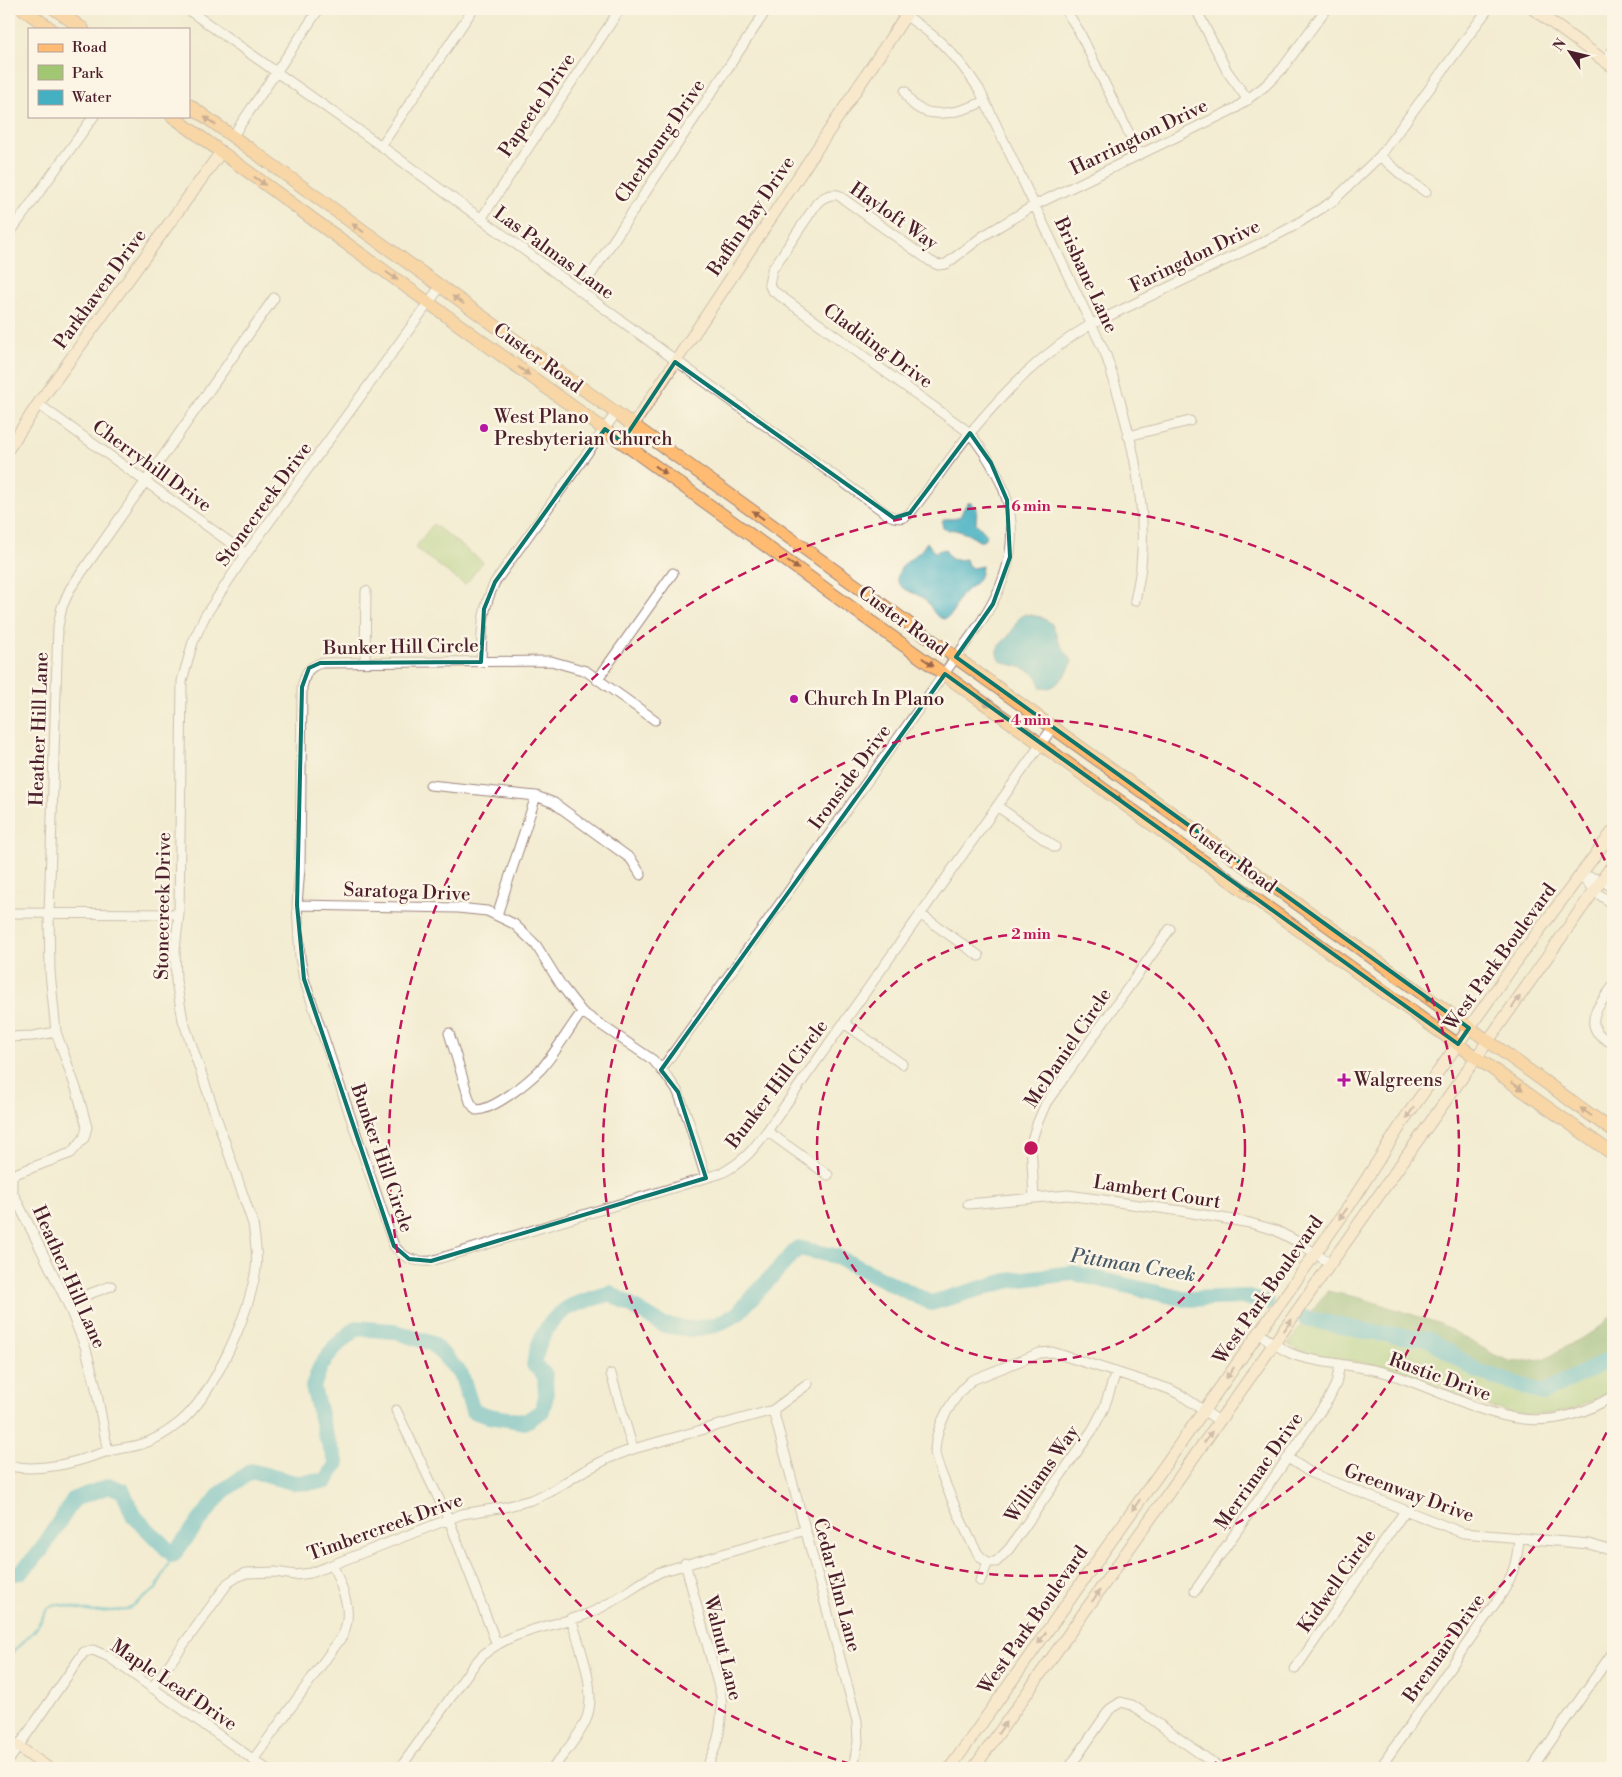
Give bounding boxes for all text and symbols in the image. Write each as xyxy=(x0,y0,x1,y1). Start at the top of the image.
legend xyxy=(28,28,190,118)
north arrow xyxy=(1544,28,1594,78)
text: N xyxy=(1550,35,1571,55)
text: Road xyxy=(72,38,107,57)
street label: Papeete Drive xyxy=(493,48,581,162)
text: Park xyxy=(72,64,104,83)
street label: Cherbourg Drive xyxy=(610,74,710,208)
text: Water xyxy=(71,88,112,107)
street label: Harrington Drive xyxy=(1066,93,1212,181)
one-way arrow xyxy=(203,116,217,126)
street label: Baffin Bay Drive xyxy=(701,151,800,281)
one-way arrow xyxy=(253,176,267,186)
street label: Hayloft Way xyxy=(845,177,944,256)
street label: Las Palmas Lane xyxy=(489,201,619,305)
street label: Brisbane Lane xyxy=(1048,212,1123,337)
street label: Faringdon Drive xyxy=(1126,214,1264,298)
one-way arrow xyxy=(352,222,365,233)
street label: Parkhaven Drive xyxy=(48,224,152,354)
one-way arrow xyxy=(385,271,399,281)
one-way arrow xyxy=(452,295,465,305)
street label: Cladding Drive xyxy=(819,298,937,394)
street label: Custer Road xyxy=(489,318,588,399)
one-way arrow xyxy=(517,366,531,376)
place label: West Plano Presbyterian Church xyxy=(493,405,673,451)
street label: Cherryhill Drive xyxy=(88,415,216,517)
marker: West Plano Presbyterian Church xyxy=(478,422,490,434)
street label: Stonecreek Drive xyxy=(211,437,317,571)
one-way arrow xyxy=(654,465,667,476)
text: 6 min xyxy=(1011,497,1052,516)
one-way arrow xyxy=(752,509,765,520)
one-way arrow xyxy=(786,560,799,571)
street label: Custer Road xyxy=(854,581,953,662)
street label: Bunker Hill Circle xyxy=(322,634,479,660)
street label: Heather Hill Lane xyxy=(24,652,54,806)
one-way arrow xyxy=(921,657,935,667)
place label: Church In Plano xyxy=(804,687,945,711)
marker: Church In Plano xyxy=(788,693,800,705)
one-way arrow xyxy=(977,697,991,707)
text: 4 min xyxy=(1011,711,1052,730)
street label: Ironside Drive xyxy=(804,720,896,834)
one-way arrow xyxy=(1109,792,1123,802)
street label: Custer Road xyxy=(1183,818,1282,899)
street label: Stonecreek Drive xyxy=(150,832,176,980)
street label: Saratoga Drive xyxy=(343,878,471,906)
street label: West Park Boulevard xyxy=(1438,879,1562,1036)
one-way arrow xyxy=(1241,887,1254,898)
text: 2 min xyxy=(1011,925,1051,944)
street label: McDaniel Circle xyxy=(1019,983,1117,1113)
one-way arrow xyxy=(1423,995,1437,1005)
one-way arrow xyxy=(1511,995,1521,1009)
street label: Bunker Hill Circle xyxy=(720,1015,833,1154)
place label: Walgreens xyxy=(1353,1068,1442,1092)
marker: Walgreens xyxy=(1338,1074,1350,1086)
street label: Bunker Hill Circle xyxy=(345,1080,419,1235)
one-way arrow xyxy=(1510,1081,1524,1091)
one-way arrow xyxy=(1405,1106,1415,1119)
one-way arrow xyxy=(1579,1107,1593,1117)
centre of rings xyxy=(1022,1139,1040,1157)
street label: Lambert Court xyxy=(1092,1170,1223,1214)
street label: Heather Hill Lane xyxy=(27,1202,111,1352)
one-way arrow xyxy=(1338,1207,1348,1221)
street label: West Park Boulevard xyxy=(1207,1211,1328,1370)
water label: Pittman Creek xyxy=(1068,1244,1197,1288)
one-way arrow xyxy=(1283,1318,1293,1331)
street label: Rustic Drive xyxy=(1385,1347,1495,1407)
one-way arrow xyxy=(1225,1366,1235,1380)
street label: Merrimac Drive xyxy=(1210,1408,1308,1534)
street label: Williams Way xyxy=(999,1420,1085,1528)
one-way arrow xyxy=(1203,1430,1213,1444)
street label: Greenway Drive xyxy=(1341,1458,1477,1528)
street label: Timbercreek Drive xyxy=(304,1488,466,1566)
one-way arrow xyxy=(1131,1498,1141,1512)
street label: Cedar Elm Lane xyxy=(808,1515,866,1655)
street label: Kidwell Circle xyxy=(1293,1525,1381,1637)
street label: West Park Boulevard xyxy=(972,1541,1093,1700)
one-way arrow xyxy=(1091,1589,1101,1603)
street label: Brennan Drive xyxy=(1397,1589,1490,1708)
street label: Walnut Lane xyxy=(698,1592,748,1703)
one-way arrow xyxy=(1037,1631,1047,1645)
street label: Maple Leaf Drive xyxy=(106,1634,242,1736)
one-way arrow xyxy=(997,1722,1007,1735)

